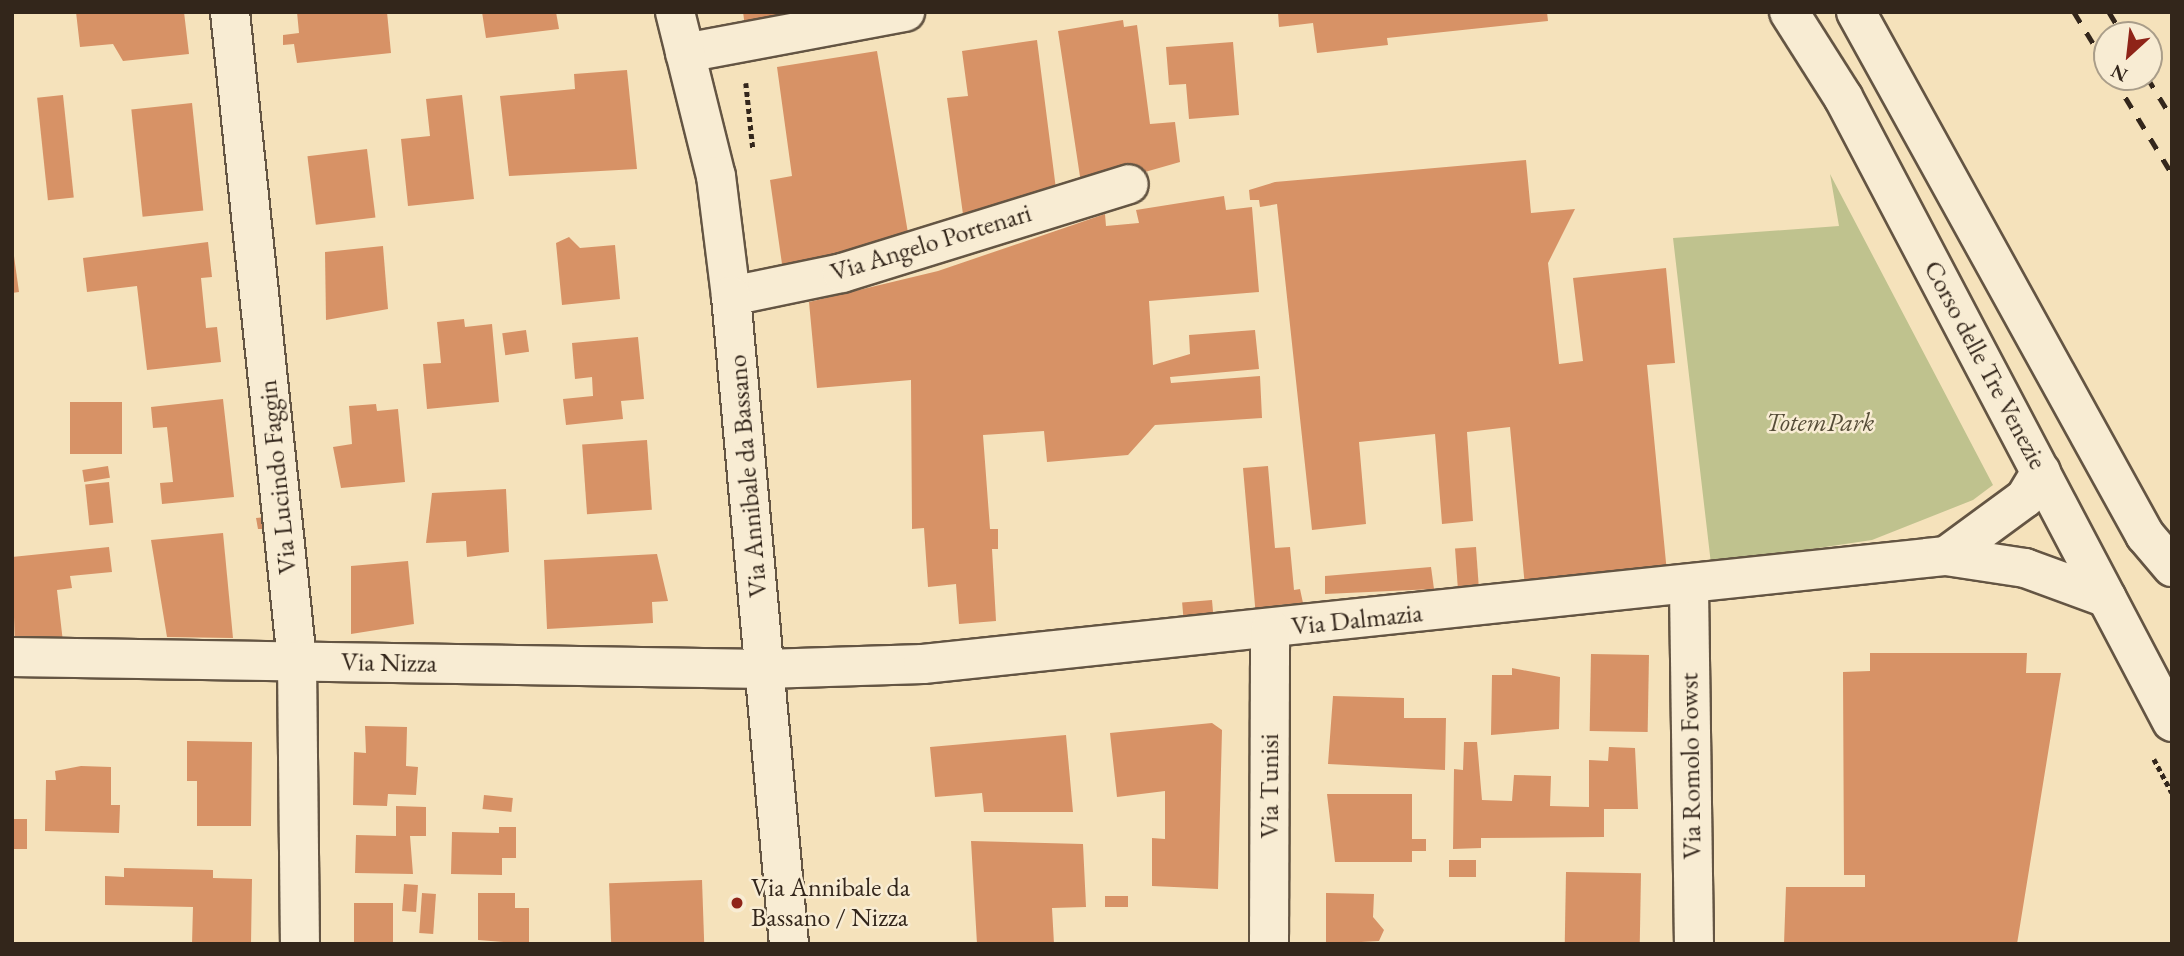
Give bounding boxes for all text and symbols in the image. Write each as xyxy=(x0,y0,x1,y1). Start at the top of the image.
north arrow xyxy=(2093,21,2163,91)
text: N xyxy=(2107,59,2132,88)
street label: Via Angelo Portenari xyxy=(827,198,1035,288)
street label: Corso delle Tre Venezie xyxy=(1917,255,2053,475)
street label: Via Annibale da Bassano xyxy=(722,353,774,599)
street label: Via Lucindo Faggin xyxy=(252,378,304,576)
park label: TotemPark xyxy=(1766,407,1874,439)
street label: Via Dalmazia xyxy=(1290,598,1424,642)
street label: Via Nizza xyxy=(341,647,437,679)
street label: Via Romolo Fowst xyxy=(1674,672,1708,860)
street label: Via Tunisi xyxy=(1254,734,1286,838)
place label: Via Annibale da Bassano / Nizza xyxy=(751,872,910,934)
marker: Via Annibale da Bassano / Nizza xyxy=(729,895,745,911)

